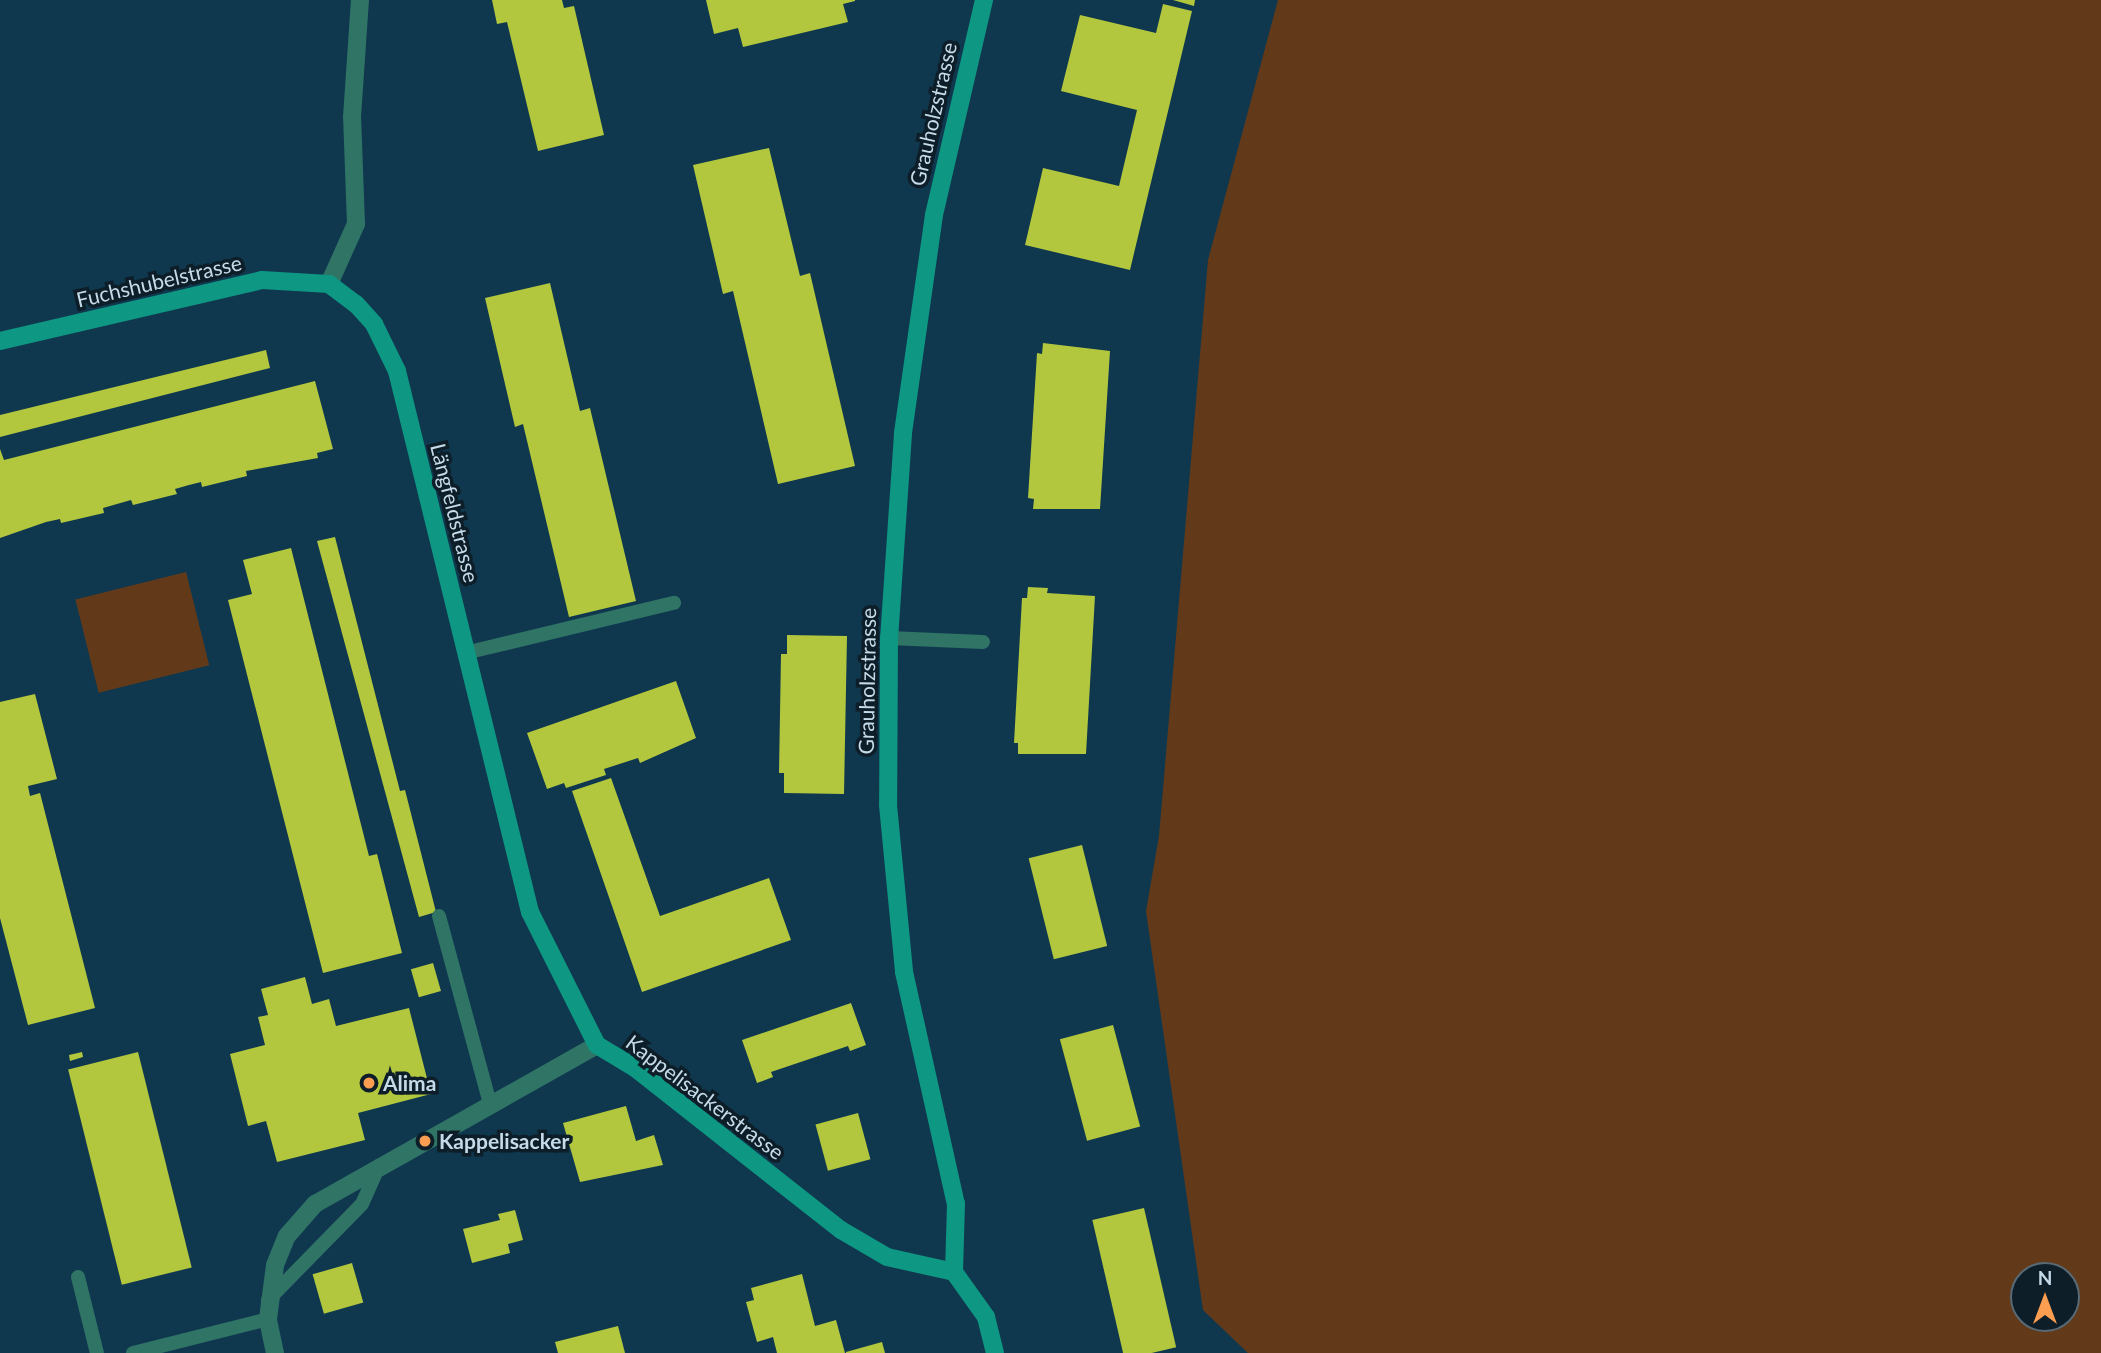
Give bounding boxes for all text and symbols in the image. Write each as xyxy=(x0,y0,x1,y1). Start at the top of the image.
street label: Grauholzstrasse xyxy=(904,40,962,188)
street label: Fuchshubelstrasse xyxy=(74,250,244,312)
street label: Längfeldstrasse xyxy=(426,441,484,585)
street label: Grauholzstrasse xyxy=(853,607,881,755)
street label: Kappelisackerstrasse xyxy=(621,1029,789,1165)
place label: Alima xyxy=(383,1070,436,1096)
marker: Alima xyxy=(361,1075,377,1091)
place label: Kappelisacker xyxy=(439,1128,569,1154)
marker: Kappelisacker xyxy=(417,1133,433,1149)
north arrow xyxy=(2010,1262,2080,1332)
text: N xyxy=(2038,1266,2052,1289)

